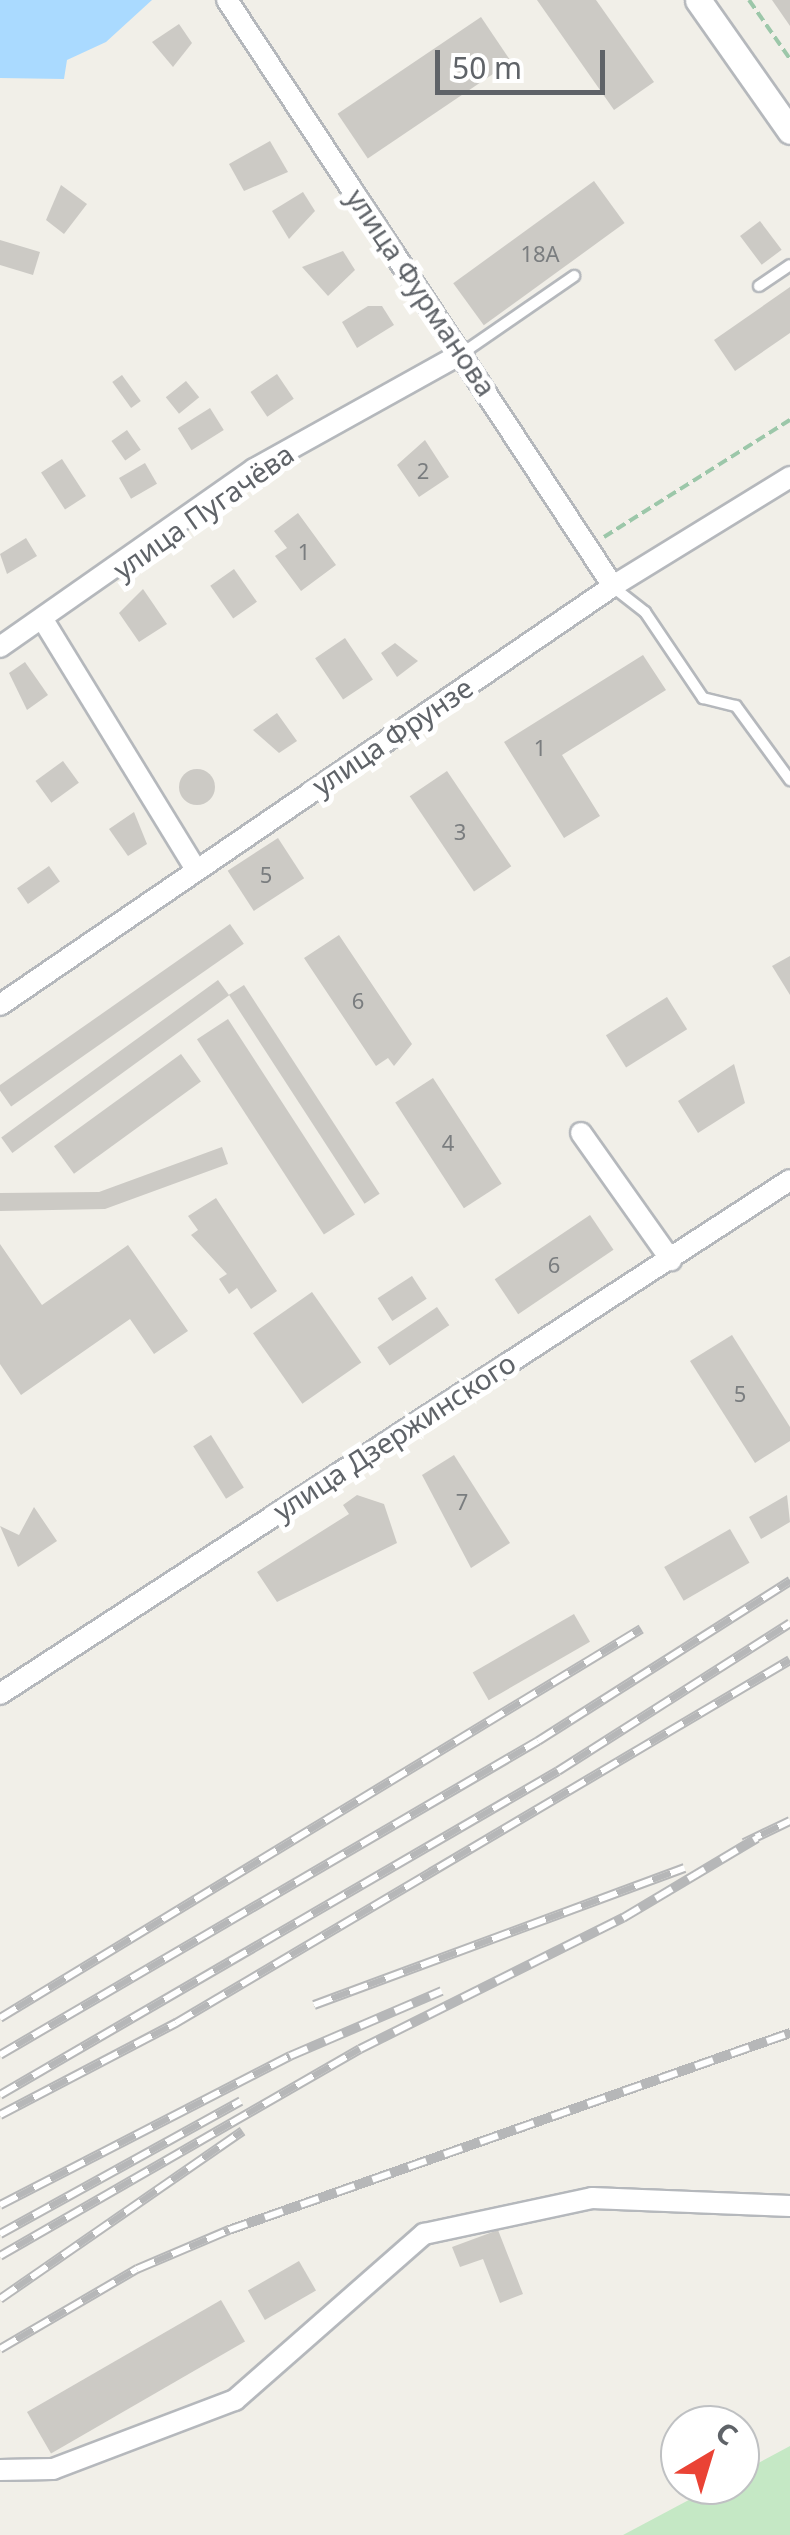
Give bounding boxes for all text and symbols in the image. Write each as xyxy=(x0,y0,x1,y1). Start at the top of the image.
scale bar xyxy=(440,30,610,92)
text: 50 m xyxy=(452,47,522,88)
street label: улица Фурманова xyxy=(340,182,504,402)
house number: 18А xyxy=(520,241,560,267)
street label: улица Пугачёва xyxy=(106,436,300,586)
house number: 2 xyxy=(417,458,429,484)
house number: 1 xyxy=(298,539,310,565)
street label: улица Фрунзе xyxy=(305,670,479,802)
house number: 1 xyxy=(534,735,546,761)
house number: 3 xyxy=(454,819,466,845)
house number: 5 xyxy=(260,862,272,888)
house number: 6 xyxy=(352,988,364,1014)
house number: 4 xyxy=(442,1130,454,1156)
house number: 6 xyxy=(548,1252,560,1278)
street label: улица Дзержинского xyxy=(267,1345,521,1527)
house number: 5 xyxy=(734,1381,746,1407)
house number: 7 xyxy=(456,1489,468,1515)
north arrow xyxy=(660,2405,760,2505)
text: С xyxy=(708,2412,746,2453)

